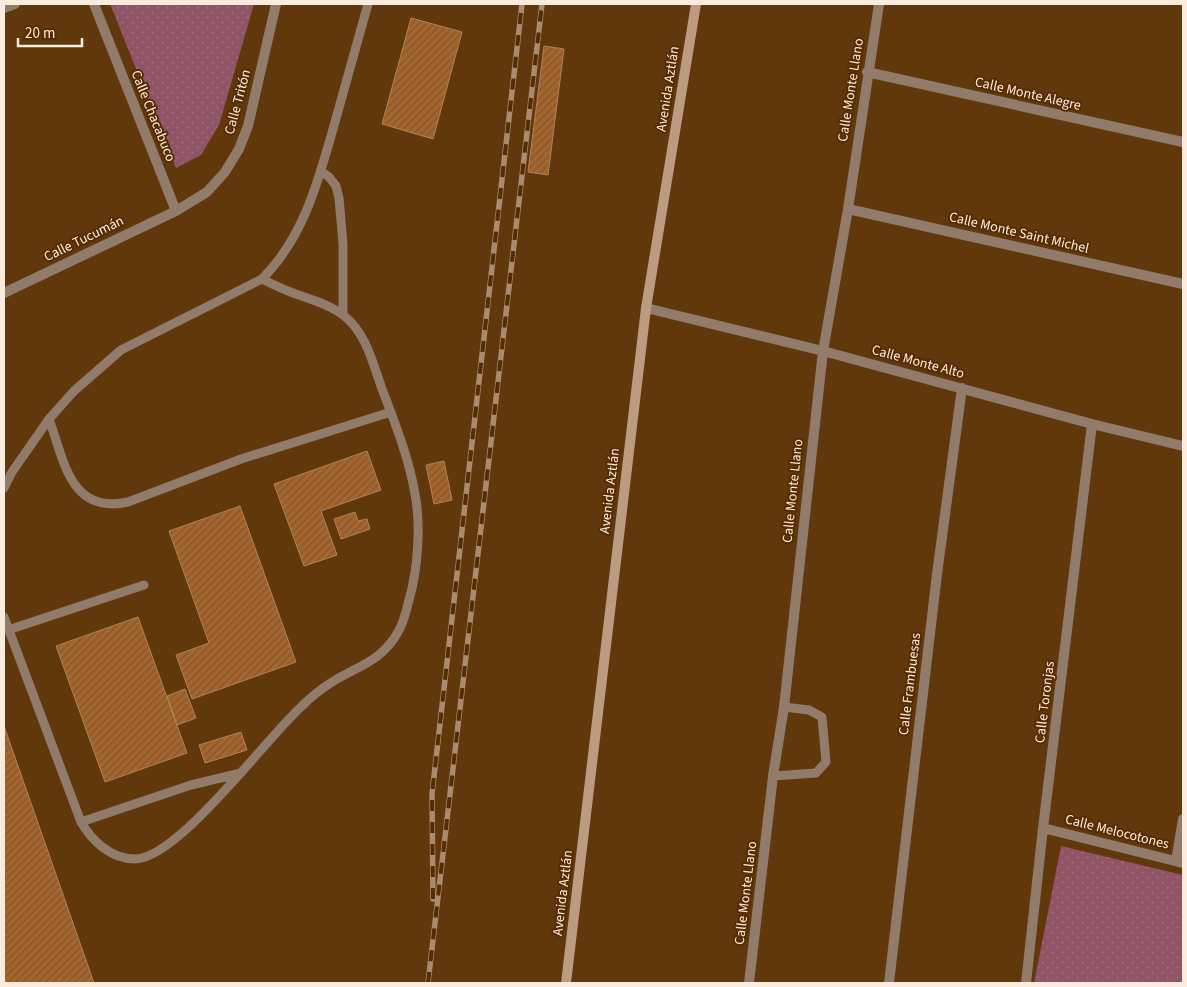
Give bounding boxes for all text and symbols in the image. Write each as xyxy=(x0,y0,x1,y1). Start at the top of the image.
scale bar xyxy=(18,15,81,47)
text: 20 m xyxy=(25,23,55,44)
street label: Calle Monte Llano xyxy=(833,37,869,143)
street label: Avenida Aztlán xyxy=(651,45,685,133)
street label: Calle Chacabuco xyxy=(126,67,180,165)
street label: Calle Tritón xyxy=(220,67,256,137)
street label: Calle Monte Alegre xyxy=(973,72,1083,116)
street label: Calle Monte Saint Michel xyxy=(947,207,1091,259)
street label: Calle Tucumán xyxy=(41,211,127,267)
street label: Calle Monte Alto xyxy=(870,340,966,384)
street label: Calle Monte Llano xyxy=(778,438,808,544)
street label: Avenida Aztlán xyxy=(595,447,625,535)
street label: Calle Frambuesas xyxy=(894,632,926,736)
street label: Calle Toronjas xyxy=(1030,660,1060,744)
street label: Calle Melocotones xyxy=(1063,809,1171,855)
street label: Calle Monte Llano xyxy=(730,840,762,946)
street label: Avenida Aztlán xyxy=(548,849,578,937)

